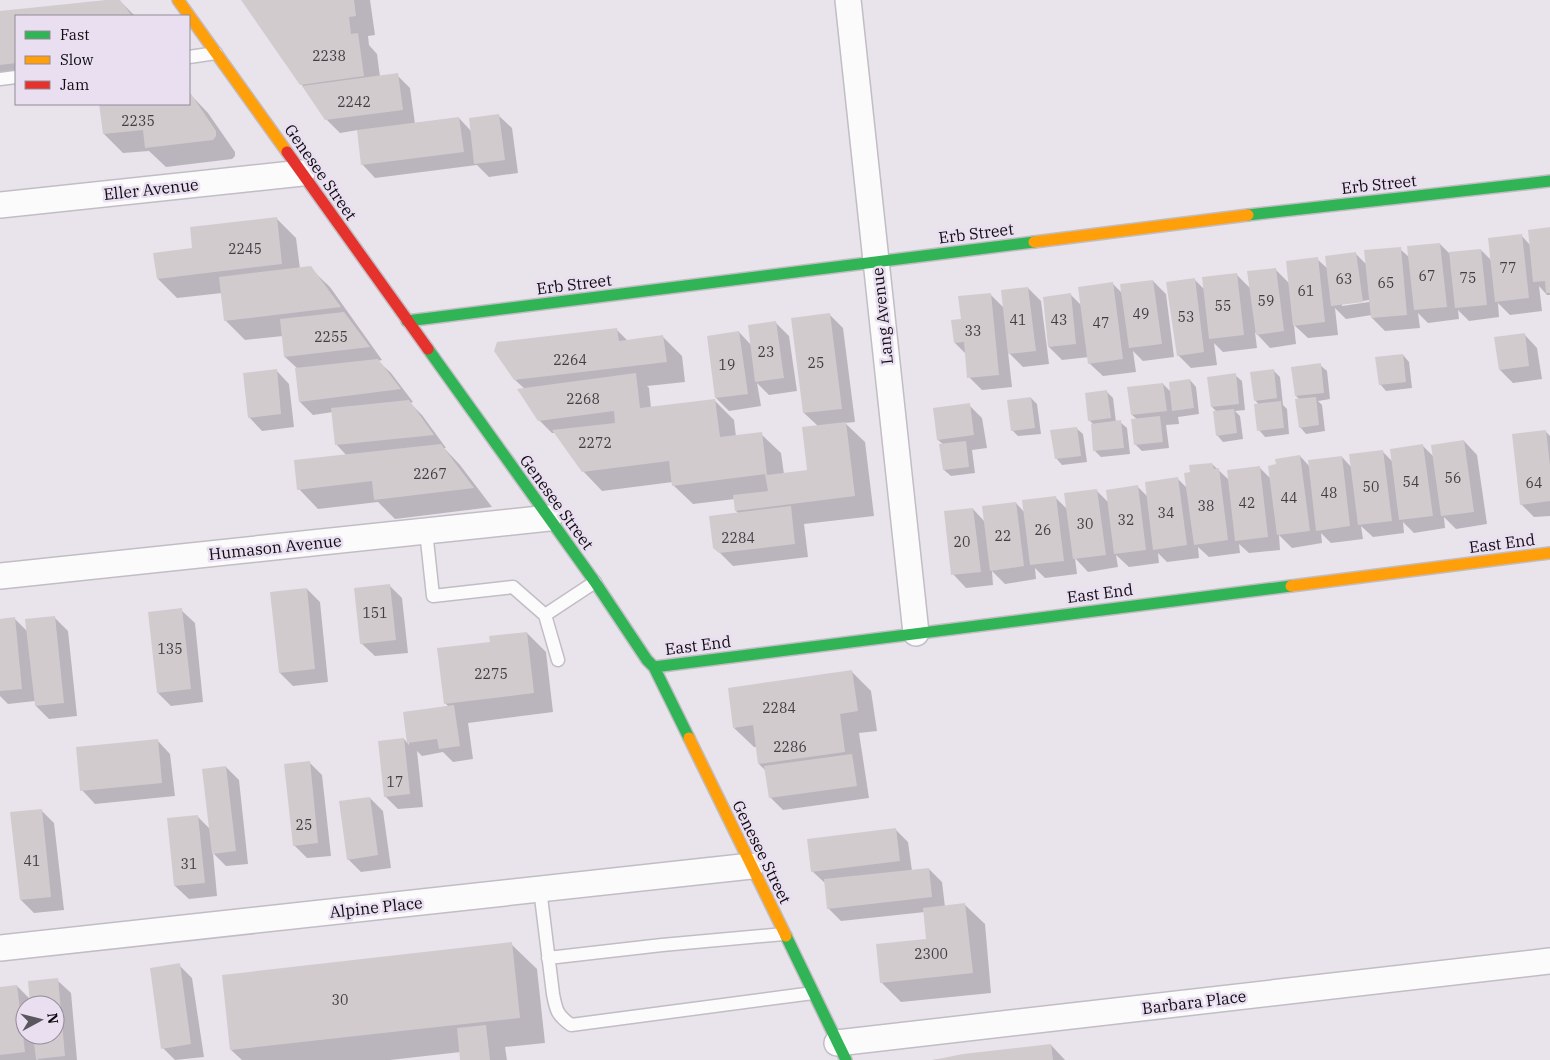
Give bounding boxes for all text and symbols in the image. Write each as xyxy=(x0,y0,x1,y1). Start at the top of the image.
legend xyxy=(15,15,190,105)
text: Fast xyxy=(60,25,90,44)
house number: 2238 xyxy=(312,47,346,65)
text: Slow xyxy=(60,50,94,69)
text: Jam xyxy=(60,75,89,94)
house number: 2242 xyxy=(337,93,371,111)
house number: 2235 xyxy=(121,112,155,130)
street label: Genesee Street xyxy=(281,120,362,224)
street label: Erb Street xyxy=(1340,170,1418,198)
street label: Eller Avenue xyxy=(102,174,200,204)
street label: Erb Street xyxy=(937,218,1015,248)
house number: 2245 xyxy=(228,240,262,258)
house number: 77 xyxy=(1500,259,1516,277)
street label: Lang Avenue xyxy=(867,267,897,365)
house number: 67 xyxy=(1419,267,1435,285)
street label: Erb Street xyxy=(535,269,613,299)
house number: 75 xyxy=(1460,269,1476,287)
house number: 63 xyxy=(1336,270,1352,288)
house number: 65 xyxy=(1378,274,1394,292)
house number: 61 xyxy=(1298,282,1314,300)
house number: 59 xyxy=(1258,292,1274,310)
house number: 55 xyxy=(1215,297,1231,315)
house number: 49 xyxy=(1133,305,1149,323)
house number: 53 xyxy=(1178,308,1194,326)
house number: 41 xyxy=(1010,311,1026,329)
house number: 43 xyxy=(1051,311,1067,329)
house number: 47 xyxy=(1093,314,1109,332)
house number: 33 xyxy=(965,322,981,340)
house number: 2255 xyxy=(314,328,348,346)
house number: 23 xyxy=(758,343,774,361)
house number: 2264 xyxy=(553,351,587,369)
house number: 25 xyxy=(808,354,824,372)
house number: 19 xyxy=(719,356,735,374)
house number: 2268 xyxy=(566,390,600,408)
house number: 2272 xyxy=(578,434,612,452)
street label: Genesee Street xyxy=(516,451,598,554)
house number: 2267 xyxy=(413,465,447,483)
house number: 56 xyxy=(1445,469,1461,487)
house number: 54 xyxy=(1403,473,1419,491)
house number: 64 xyxy=(1526,474,1542,492)
house number: 50 xyxy=(1363,478,1379,496)
house number: 48 xyxy=(1321,484,1337,502)
house number: 44 xyxy=(1281,489,1297,507)
house number: 42 xyxy=(1239,494,1255,512)
house number: 38 xyxy=(1198,497,1214,515)
house number: 34 xyxy=(1158,504,1174,522)
house number: 32 xyxy=(1118,511,1134,529)
house number: 30 xyxy=(1077,515,1093,533)
house number: 26 xyxy=(1035,521,1051,539)
house number: 22 xyxy=(995,527,1011,545)
house number: 2284 xyxy=(721,529,755,547)
street label: East End xyxy=(1468,529,1536,557)
street label: Humason Avenue xyxy=(208,530,342,564)
house number: 20 xyxy=(954,533,970,551)
street label: East End xyxy=(1066,579,1134,607)
house number: 151 xyxy=(362,604,388,622)
street label: East End xyxy=(664,631,732,659)
house number: 135 xyxy=(157,640,183,658)
house number: 2275 xyxy=(474,665,508,683)
house number: 2284 xyxy=(762,699,796,717)
house number: 2286 xyxy=(773,738,807,756)
house number: 17 xyxy=(387,773,403,791)
street label: Genesee Street xyxy=(728,797,796,907)
house number: 25 xyxy=(296,816,312,834)
house number: 41 xyxy=(24,852,40,870)
house number: 31 xyxy=(181,855,197,873)
street label: Alpine Place xyxy=(329,892,423,922)
house number: 2300 xyxy=(914,945,948,963)
street label: Barbara Place xyxy=(1141,986,1247,1018)
house number: 30 xyxy=(332,991,348,1009)
north arrow xyxy=(15,995,65,1045)
text: N xyxy=(43,1012,63,1025)

